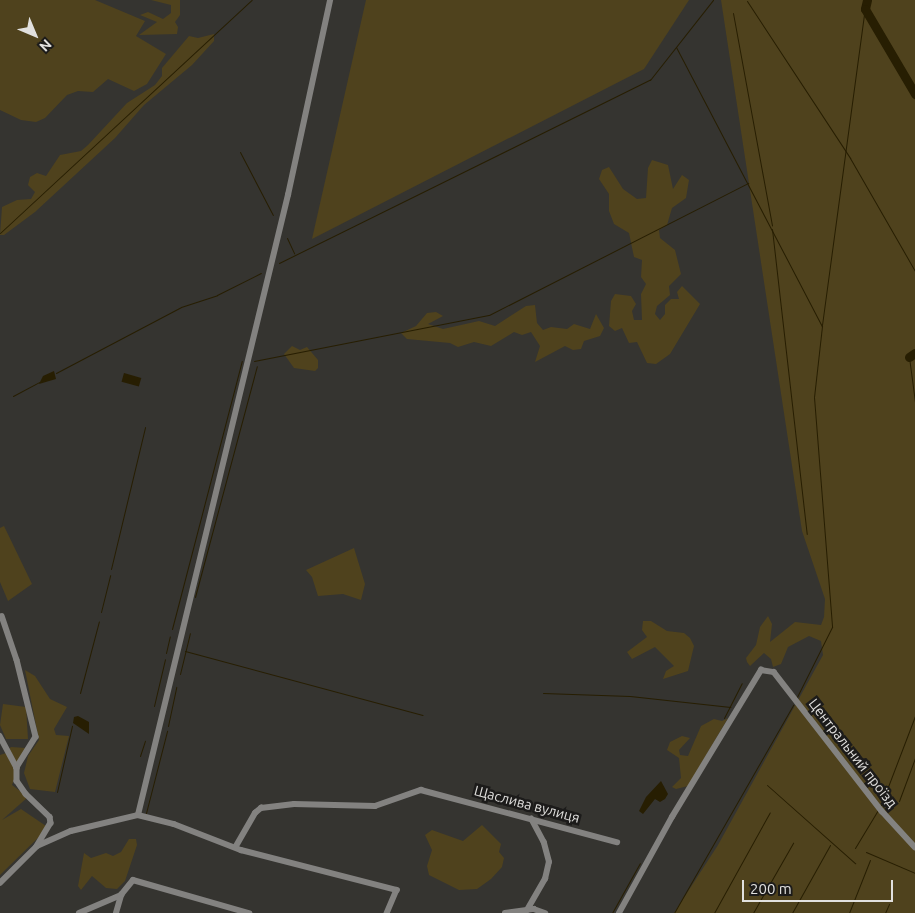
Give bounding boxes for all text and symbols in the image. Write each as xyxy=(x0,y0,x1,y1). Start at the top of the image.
north arrow xyxy=(10,10,60,60)
text: N xyxy=(36,36,55,55)
street label: Центральний проїзд xyxy=(805,695,901,811)
street label: Щаслива вулиця xyxy=(472,782,582,826)
scale bar xyxy=(745,870,896,902)
text: 200 m xyxy=(750,880,792,897)

